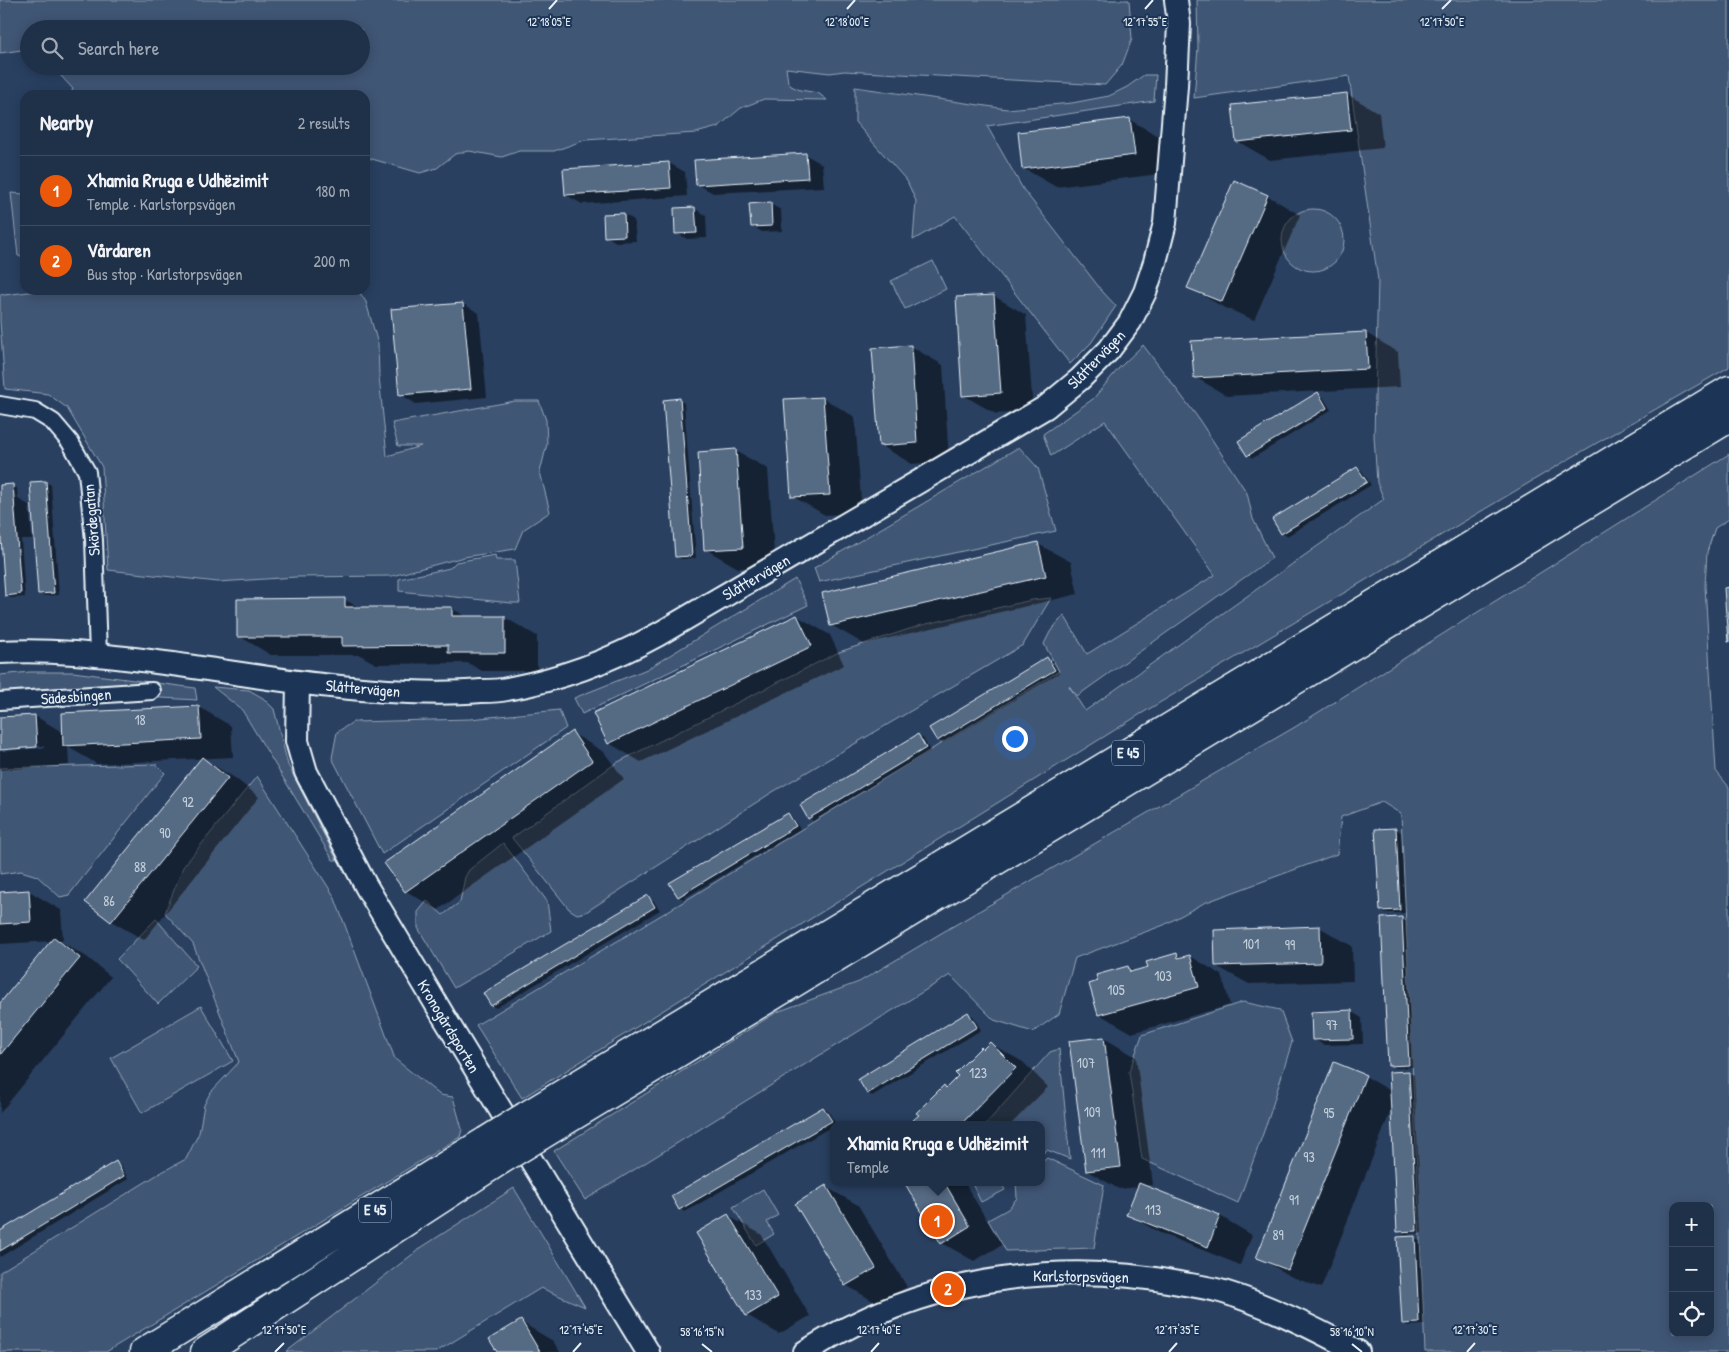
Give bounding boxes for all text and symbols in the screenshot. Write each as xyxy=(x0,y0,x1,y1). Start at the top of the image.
text: 12°18'05"E xyxy=(527,13,572,30)
text: 12°18'00"E xyxy=(825,13,870,30)
text: 12°17'55"E xyxy=(1123,13,1168,30)
text: 12°17'50"E xyxy=(1420,13,1465,30)
search box xyxy=(20,20,370,75)
icon: search xyxy=(38,34,66,62)
text: Search here xyxy=(78,35,159,61)
text: Nearby xyxy=(40,108,93,137)
text: 2 results xyxy=(298,112,350,134)
text: Xhamia Rruga e Udhëzimit xyxy=(87,167,268,193)
text: 1 xyxy=(53,180,59,202)
text: 180 m xyxy=(316,180,350,202)
text: Temple · Karlstorpsvägen xyxy=(87,193,236,215)
text: Vårdaren xyxy=(87,237,151,263)
text: 2 xyxy=(52,250,60,272)
text: 200 m xyxy=(314,250,350,272)
text: Bus stop · Karlstorpsvägen xyxy=(87,263,243,285)
street label: Slåttervägen xyxy=(1062,324,1130,394)
street label: Skördegatan xyxy=(77,483,105,557)
street label: Slåttervägen xyxy=(718,549,794,605)
street label: Slåttervägen xyxy=(325,674,401,702)
street label: Sädesbingen xyxy=(40,683,112,709)
house number: 18 xyxy=(134,710,146,729)
your location xyxy=(1002,726,1028,752)
road number: E 45 xyxy=(1112,740,1144,766)
house number: 92 xyxy=(182,792,194,811)
house number: 90 xyxy=(159,823,171,842)
house number: 88 xyxy=(134,857,146,876)
house number: 86 xyxy=(103,891,115,910)
house number: 101 xyxy=(1243,934,1259,953)
house number: 99 xyxy=(1285,935,1295,954)
house number: 103 xyxy=(1154,966,1172,985)
street label: Kronogårdsporten xyxy=(412,975,486,1077)
house number: 105 xyxy=(1107,980,1125,999)
house number: 97 xyxy=(1326,1015,1338,1034)
house number: 107 xyxy=(1077,1053,1095,1072)
house number: 123 xyxy=(969,1063,987,1082)
house number: 109 xyxy=(1084,1102,1100,1121)
house number: 95 xyxy=(1323,1103,1335,1122)
popup xyxy=(830,1121,1045,1186)
text: Xhamia Rruga e Udhëzimit xyxy=(847,1130,1028,1156)
house number: 111 xyxy=(1090,1143,1106,1162)
house number: 93 xyxy=(1303,1147,1315,1166)
text: Temple xyxy=(847,1156,889,1178)
house number: 91 xyxy=(1289,1190,1299,1209)
road number: E 45 xyxy=(359,1198,391,1222)
house number: 113 xyxy=(1145,1200,1161,1219)
pin: 1 xyxy=(921,1202,953,1240)
map controls xyxy=(1669,1202,1714,1337)
button: + xyxy=(1669,1202,1714,1247)
house number: 89 xyxy=(1272,1225,1284,1244)
button: − xyxy=(1669,1247,1714,1292)
street label: Karlstorpsvägen xyxy=(1033,1264,1129,1288)
pin: 2 xyxy=(932,1270,964,1308)
house number: 133 xyxy=(744,1285,762,1304)
button: locate xyxy=(1669,1292,1714,1337)
text: 12°17'50"E xyxy=(262,1321,307,1338)
text: 12°17'45"E xyxy=(559,1321,603,1338)
text: 12°17'40"E xyxy=(857,1321,902,1338)
text: 12°17'35"E xyxy=(1155,1321,1200,1338)
text: 12°17'30"E xyxy=(1453,1321,1498,1338)
text: 58°16'15"N xyxy=(680,1323,724,1340)
text: 58°16'10"N xyxy=(1330,1323,1374,1340)

